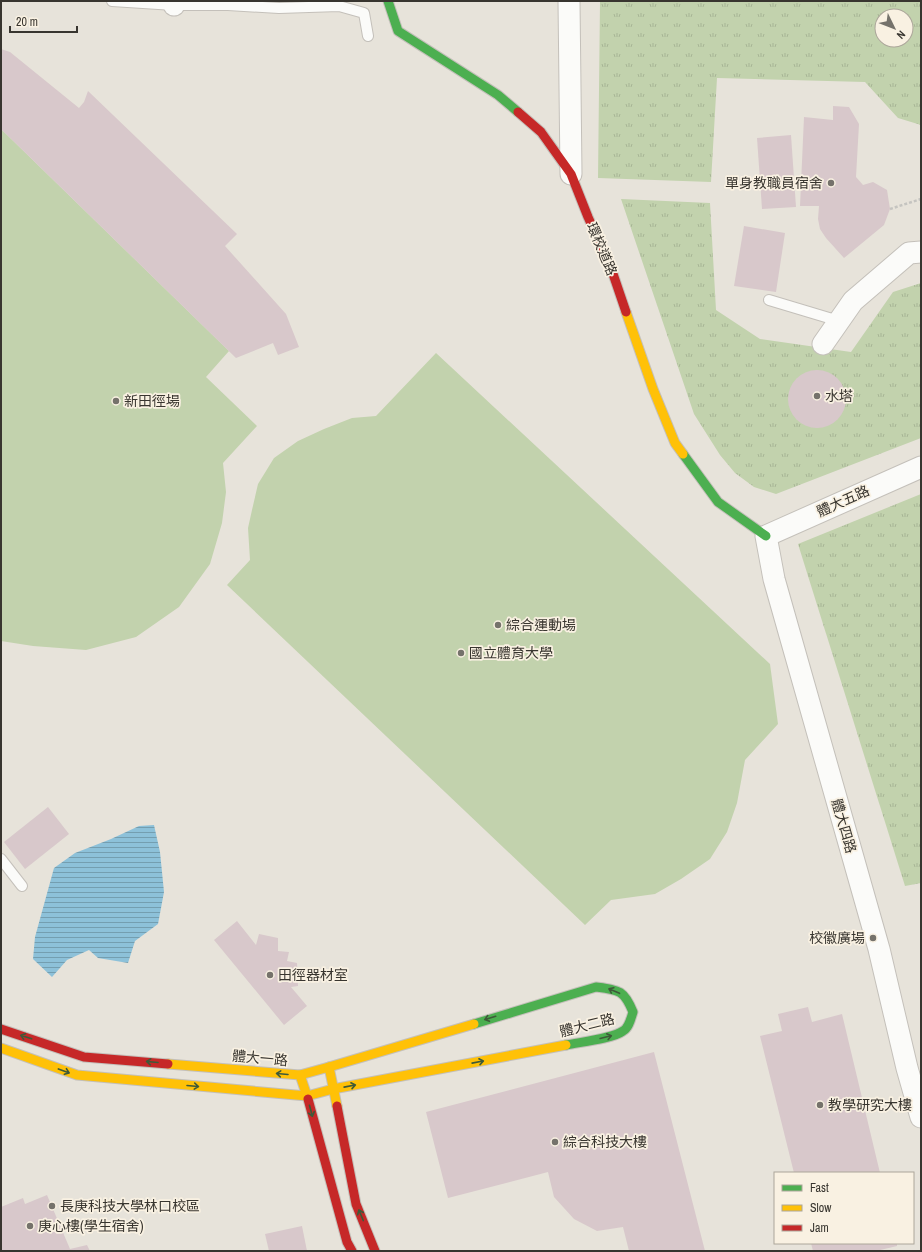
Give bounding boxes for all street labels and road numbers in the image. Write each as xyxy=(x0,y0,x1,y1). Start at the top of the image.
street label: 環校道路 xyxy=(583,220,621,278)
street label: 體大五路 xyxy=(814,481,872,521)
street label: 體大四路 xyxy=(828,797,860,855)
street label: 體大二路 xyxy=(558,1009,616,1041)
street label: 體大一路 xyxy=(231,1047,289,1069)

